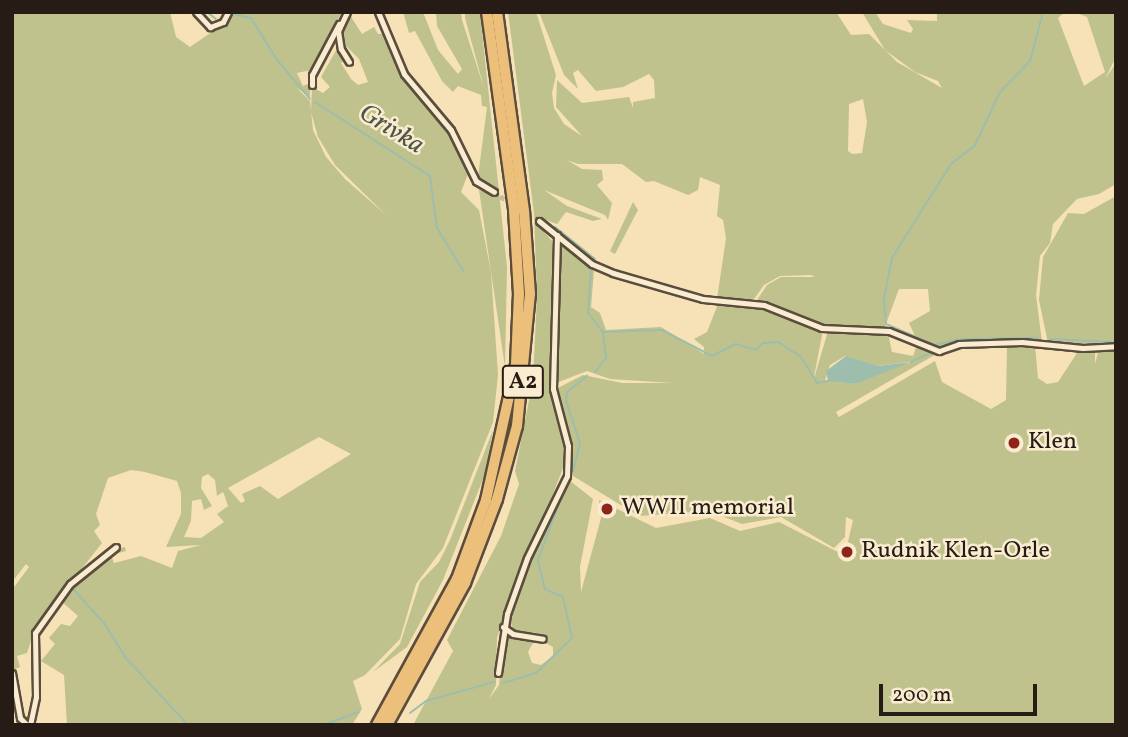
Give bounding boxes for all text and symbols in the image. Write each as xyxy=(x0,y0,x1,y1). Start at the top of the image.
water label: Grivka xyxy=(353,98,429,162)
road number: A2 xyxy=(500,362,546,402)
place label: Klen xyxy=(1028,429,1077,457)
marker: Klen xyxy=(1006,435,1022,451)
place label: WWII memorial xyxy=(621,495,794,523)
marker: WWII memorial xyxy=(599,501,615,517)
place label: Rudnik Klen-Orle xyxy=(861,538,1050,566)
marker: Rudnik Klen-Orle xyxy=(839,544,855,560)
scale bar xyxy=(883,670,1040,714)
text: 200 m xyxy=(892,681,952,710)

